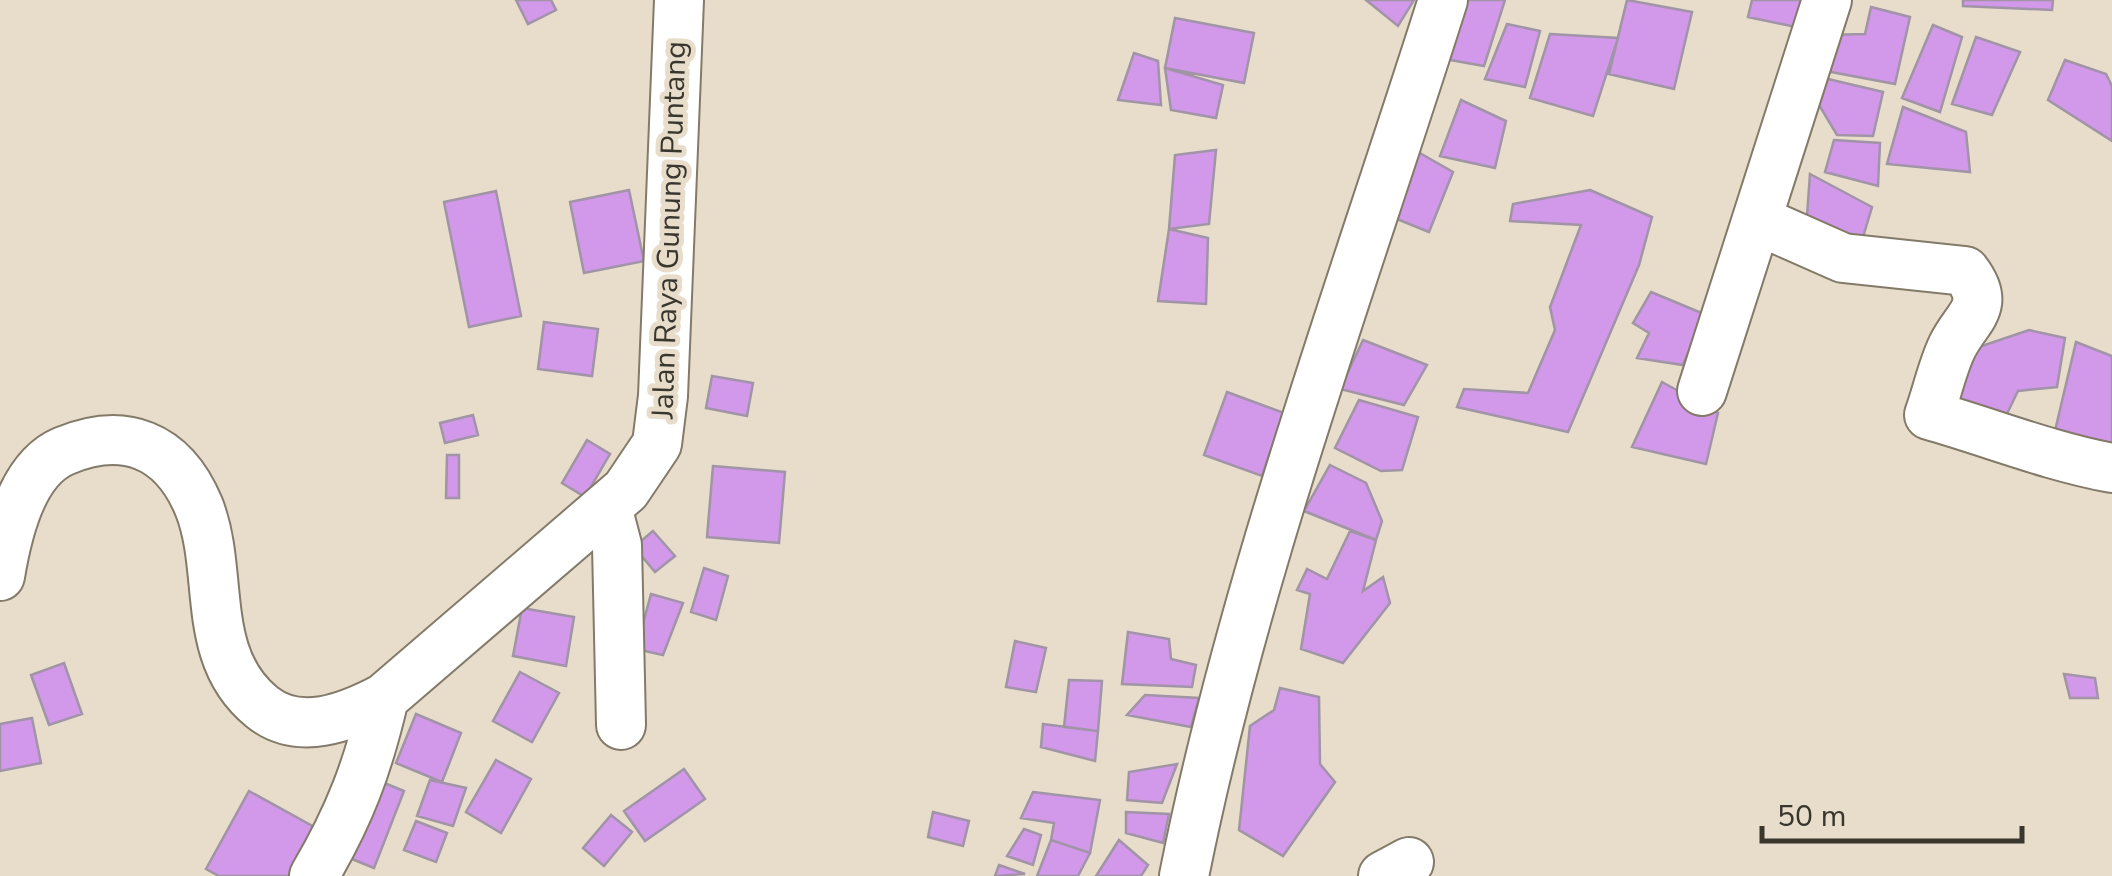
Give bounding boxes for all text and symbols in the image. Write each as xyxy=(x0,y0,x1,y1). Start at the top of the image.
street label: Jalan Raya Gunung Puntang xyxy=(642,40,697,421)
scale bar xyxy=(1762,781,2022,843)
text: 50 m xyxy=(1777,796,1846,837)

